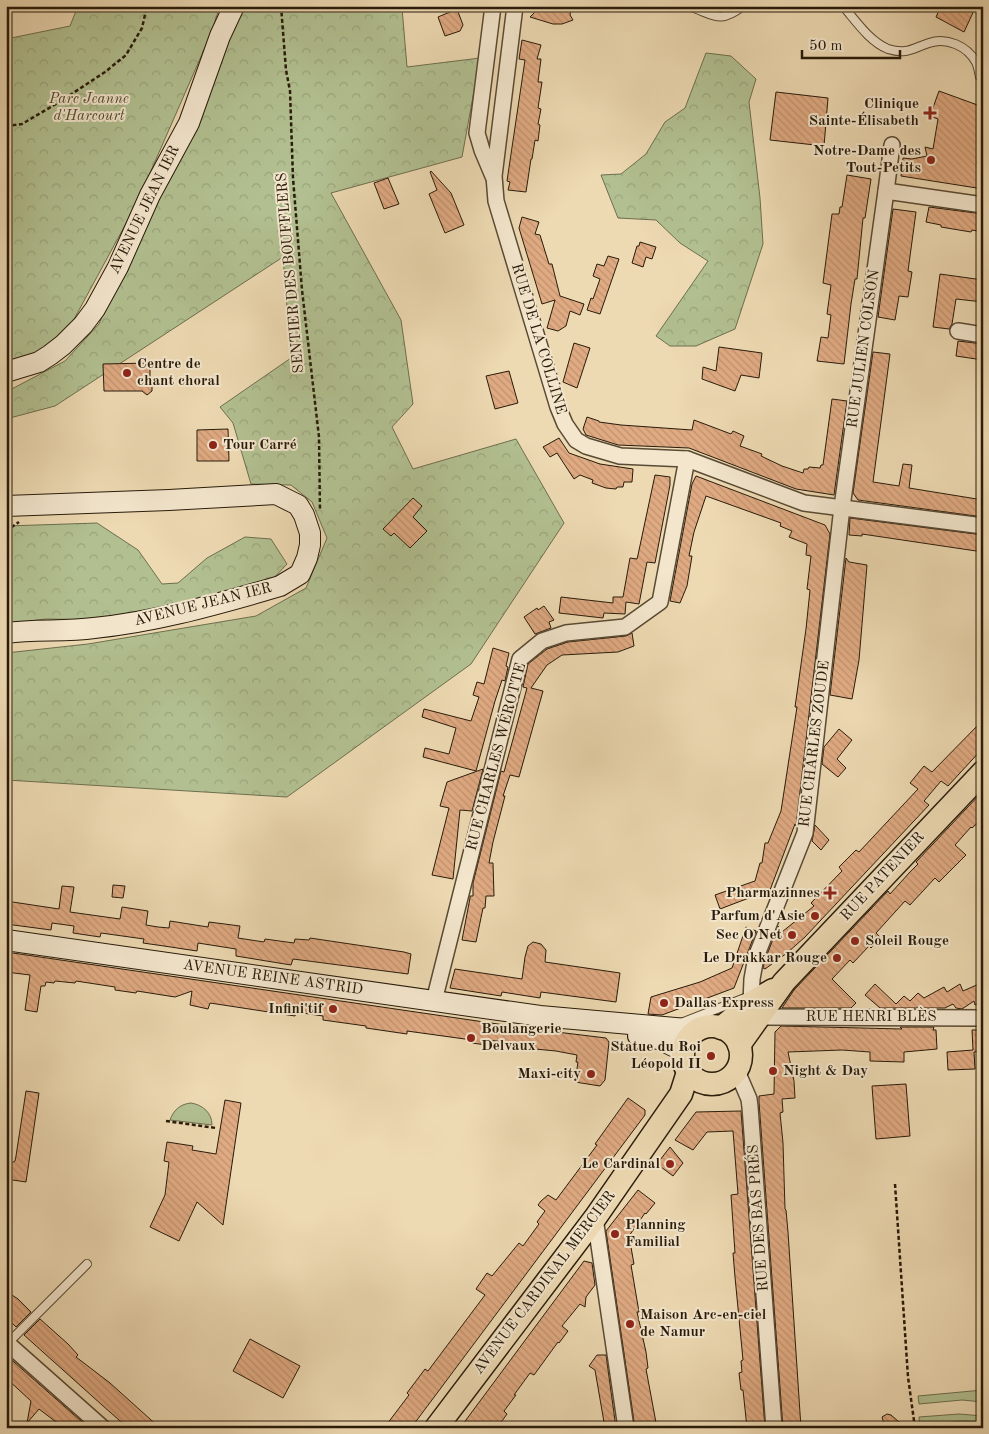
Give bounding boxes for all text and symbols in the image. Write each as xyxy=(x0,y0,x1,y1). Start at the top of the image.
scale bar xyxy=(802,28,899,60)
text: 50 m xyxy=(809,39,843,54)
park label: Parc Jeanne d'Harcourt xyxy=(48,92,129,124)
place label: Clinique Sainte-Élisabeth xyxy=(809,97,919,129)
marker: Clinique Sainte-Élisabeth xyxy=(923,106,937,120)
street label: AVENUE JEAN IER xyxy=(107,143,183,277)
place label: Notre-Dame des Tout-Petits xyxy=(813,144,921,176)
marker: Notre-Dame des Tout-Petits xyxy=(925,154,937,166)
street label: SENTIER DES BOUFFLERS xyxy=(275,172,307,374)
street label: RUE DE LA COLLINE xyxy=(508,262,568,416)
street label: RUE JULIEN COLSON xyxy=(845,268,883,429)
place label: Centre de chant choral xyxy=(137,357,220,389)
marker: Centre de chant choral xyxy=(121,367,133,379)
place label: Tour Carré xyxy=(223,438,297,453)
marker: Tour Carré xyxy=(207,439,219,451)
street label: AVENUE JEAN IER xyxy=(133,581,274,629)
street label: RUE CHARLES ZOUDE xyxy=(797,660,833,828)
street label: RUE CHARLES WÉROTTE xyxy=(462,661,529,853)
street label: RUE PATENIER xyxy=(838,830,928,924)
place label: Pharmazinnes xyxy=(726,886,820,901)
marker: Pharmazinnes xyxy=(824,887,836,899)
place label: Parfum d'Asie xyxy=(710,909,805,924)
marker: Parfum d'Asie xyxy=(809,910,821,922)
place label: Sec O Net xyxy=(716,928,783,943)
marker: Sec O Net xyxy=(786,929,798,941)
place label: Soleil Rouge xyxy=(865,934,949,949)
marker: Soleil Rouge xyxy=(849,935,861,947)
place label: Le Drakkar Rouge xyxy=(702,951,827,966)
marker: Le Drakkar Rouge xyxy=(831,952,843,964)
street label: AVENUE REINE ASTRID xyxy=(182,958,364,998)
place label: Dallas Express xyxy=(674,996,774,1011)
marker: Dallas Express xyxy=(658,997,670,1009)
place label: Infini'tif xyxy=(268,1002,325,1017)
marker: Infini'tif xyxy=(327,1003,339,1015)
street label: RUE HENRI BLÈS xyxy=(805,1007,937,1025)
place label: Boulangerie Delvaux xyxy=(481,1022,561,1054)
marker: Boulangerie Delvaux xyxy=(465,1032,477,1044)
place label: Statue du Roi Léopold II xyxy=(610,1040,701,1072)
marker: Statue du Roi Léopold II xyxy=(705,1050,717,1062)
place label: Night & Day xyxy=(783,1064,868,1079)
marker: Night & Day xyxy=(767,1065,779,1077)
place label: Maxi-city xyxy=(517,1067,581,1082)
marker: Maxi-city xyxy=(585,1068,597,1080)
street label: RUE DES BAS PRÉS xyxy=(743,1144,772,1292)
place label: Le Cardinal xyxy=(582,1157,660,1172)
marker: Le Cardinal xyxy=(664,1158,676,1170)
street label: AVENUE CARDINAL MERCIER xyxy=(471,1188,619,1377)
place label: Planning Familial xyxy=(625,1218,686,1250)
marker: Planning Familial xyxy=(609,1228,621,1240)
place label: Maison Arc-en-ciel de Namur xyxy=(640,1308,767,1340)
marker: Maison Arc-en-ciel de Namur xyxy=(624,1318,636,1330)

